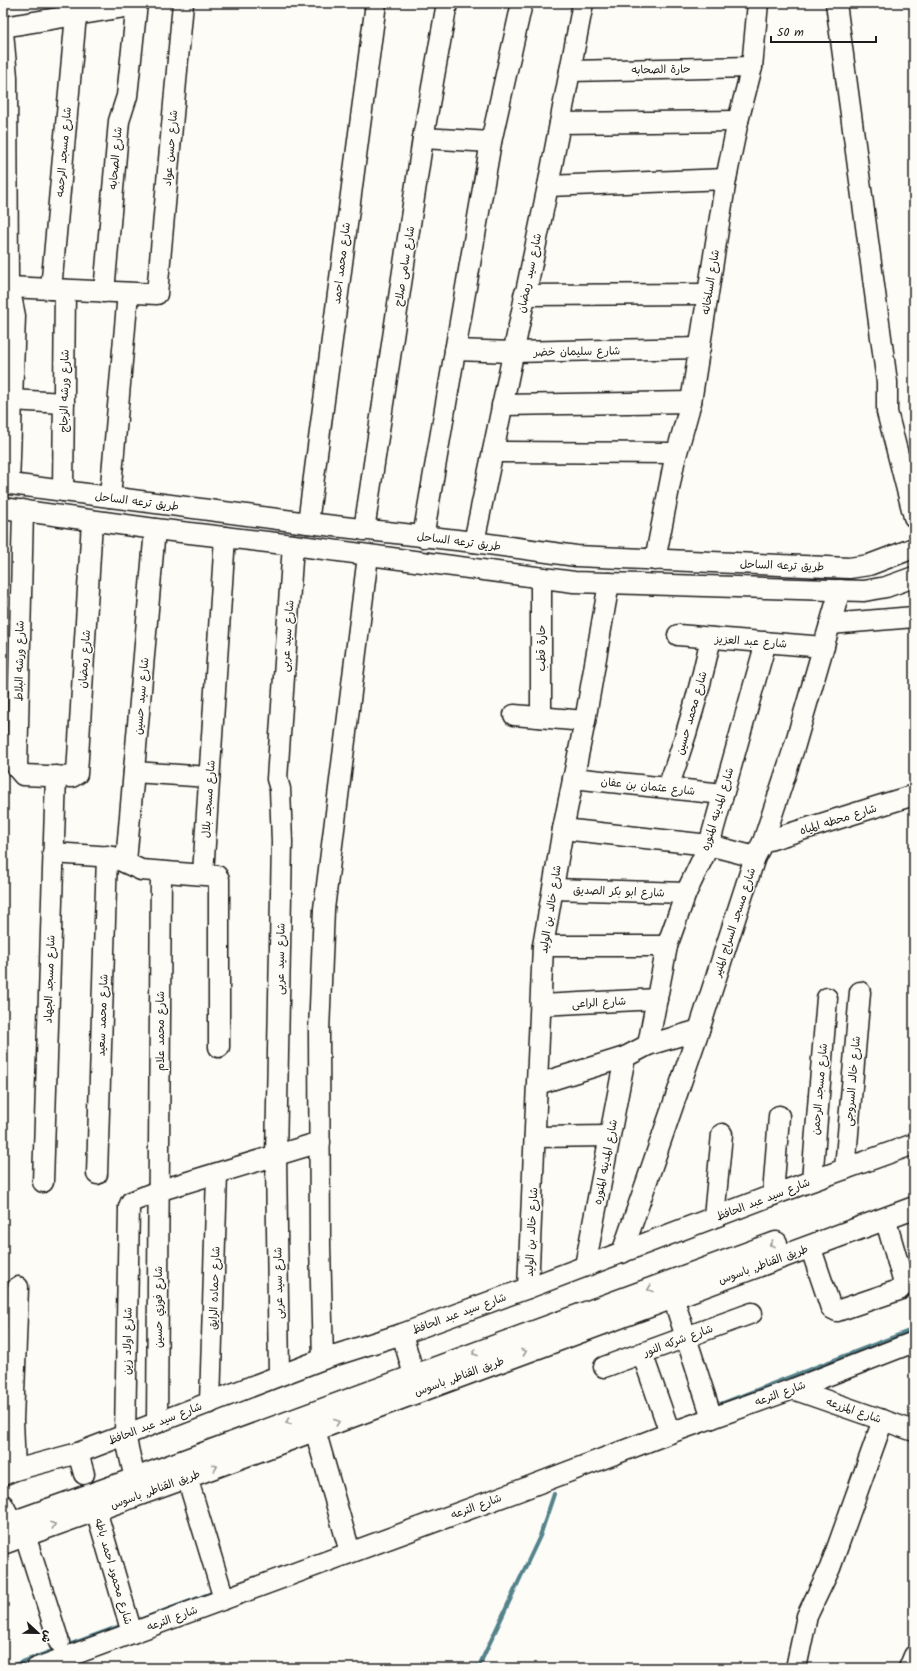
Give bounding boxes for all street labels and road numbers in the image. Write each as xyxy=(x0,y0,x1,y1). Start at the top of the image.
street label: حارة الصحابه xyxy=(631,60,691,80)
street label: شارع مسجد الرحمه xyxy=(51,106,77,198)
street label: شارع حسن عواد xyxy=(159,109,183,187)
street label: شارع الصحابه xyxy=(104,126,128,190)
street label: شارع محمد احمد xyxy=(328,221,356,305)
street label: شارع سامى صلاح xyxy=(390,225,420,308)
street label: شارع سيد رمضان xyxy=(513,232,547,315)
street label: شارع السلخانه xyxy=(697,248,725,316)
street label: شارع سليمان خضر xyxy=(533,342,620,362)
street label: شارع ورشه الزجاج xyxy=(55,349,75,433)
street label: طريق ترعه الساحل xyxy=(94,488,180,516)
street label: طريق ترعه الساحل xyxy=(416,528,502,556)
street label: طريق ترعه الساحل xyxy=(739,556,825,576)
street label: شارع سيد عربى xyxy=(277,599,299,673)
street label: شارع ورشه البلاط xyxy=(10,620,30,702)
street label: حارة قطب xyxy=(533,625,551,671)
street label: شارع رمضان xyxy=(74,629,96,689)
street label: شارع عبد العزيز xyxy=(713,630,788,653)
street label: شارع سيد حسين xyxy=(130,657,154,736)
street label: شارع محمد حسين xyxy=(671,669,713,757)
street label: شارع مسجد بلال xyxy=(197,759,221,839)
street label: شارع المدينه المنوره xyxy=(697,765,739,853)
street label: شارع عثمان بن عفان xyxy=(600,773,696,801)
street label: شارع محطه المياه xyxy=(797,800,879,840)
street label: شارع خالد بن الوليد xyxy=(535,864,567,955)
street label: شارع مسجد السراج المنير xyxy=(709,866,761,980)
street label: شارع ابو بكر الصديق xyxy=(573,881,665,903)
street label: شارع سيد عربى xyxy=(271,923,291,995)
street label: شارع مسجد الجهاد xyxy=(39,934,61,1024)
street label: شارع محمد سعيد xyxy=(93,974,113,1057)
street label: شارع محمد علام xyxy=(152,991,170,1071)
street label: شارع الراعى xyxy=(571,993,627,1013)
street label: شارع خالد السروجى xyxy=(840,1035,866,1127)
street label: شارع مسجد الرحمن xyxy=(807,1042,833,1136)
street label: شارع المدينه المنوره xyxy=(589,1118,623,1206)
street label: شارع سيد عبد الحافظ xyxy=(714,1174,813,1226)
street label: شارع خالد بن الوليد xyxy=(521,1187,543,1277)
street label: طريق القناطر, باسوس xyxy=(716,1240,811,1290)
street label: شارع حماده الرايق xyxy=(205,1246,225,1330)
street label: شارع سيد عربى xyxy=(269,1247,289,1319)
street label: شارع فوزي حسين xyxy=(150,1266,168,1348)
street label: شارع سيد عبد الحافظ xyxy=(410,1289,509,1339)
street label: شارع اولاد زين xyxy=(118,1307,138,1375)
street label: شارع شركه النور xyxy=(640,1320,716,1362)
street label: طريق القناطر, باسوس xyxy=(412,1352,507,1402)
street label: شارع الترعه xyxy=(752,1376,808,1411)
street label: شارع المزرعه xyxy=(824,1393,884,1429)
street label: شارع سيد عبد الحافظ xyxy=(106,1398,205,1450)
street label: طريق القناطر, باسوس xyxy=(108,1465,203,1515)
street label: شارع الترعه xyxy=(448,1489,504,1524)
street label: شارع محمود احمد باطه xyxy=(89,1516,137,1627)
street label: شارع الترعه xyxy=(144,1601,200,1636)

